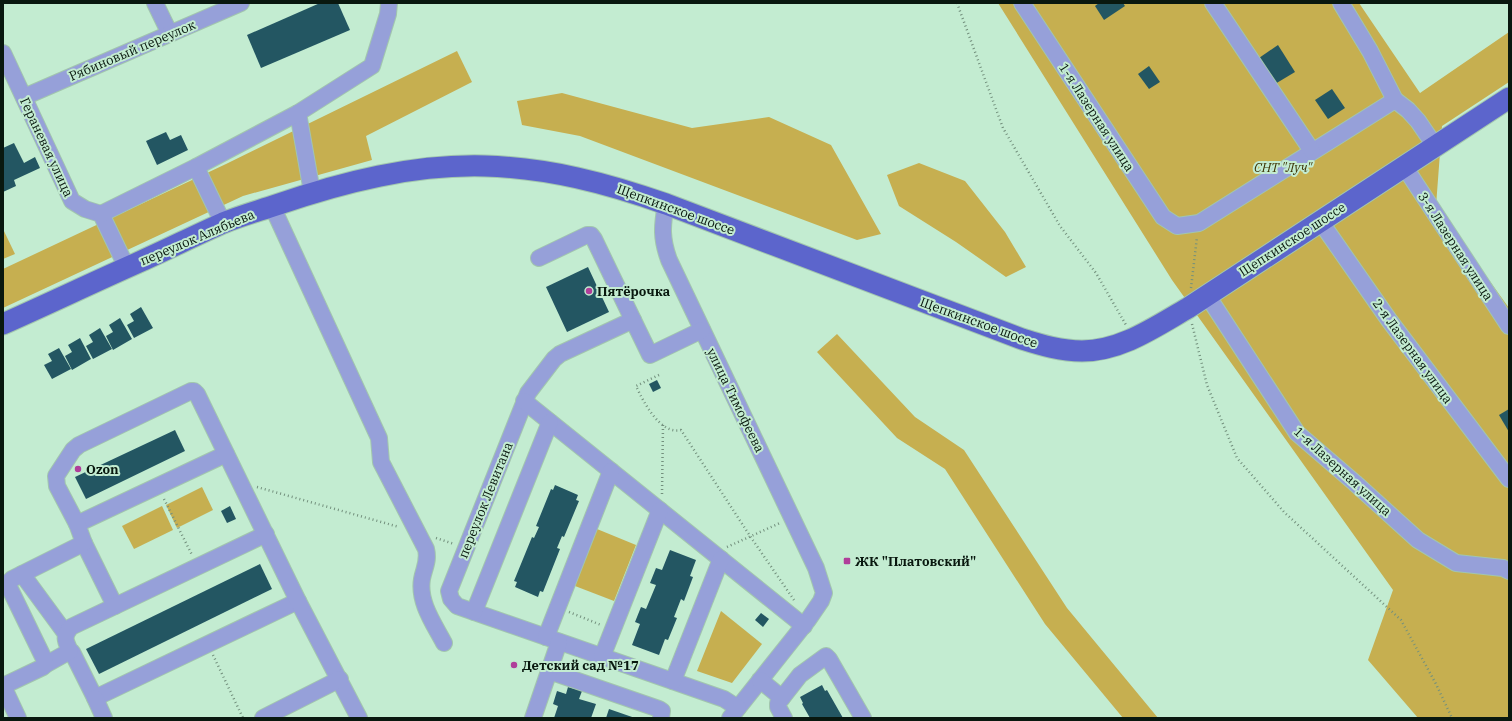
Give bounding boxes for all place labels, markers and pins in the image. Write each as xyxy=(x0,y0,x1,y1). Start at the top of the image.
place label: Пятёрочка xyxy=(597,283,671,300)
marker: Пятёрочка xyxy=(584,286,594,296)
place label: Ozon xyxy=(86,461,119,478)
marker: Ozon xyxy=(73,464,83,474)
place label: ЖК "Платовский" xyxy=(855,553,976,570)
marker: ЖК "Платовский" xyxy=(842,556,852,566)
place label: Детский сад №17 xyxy=(522,657,639,674)
marker: Детский сад №17 xyxy=(509,660,519,670)

